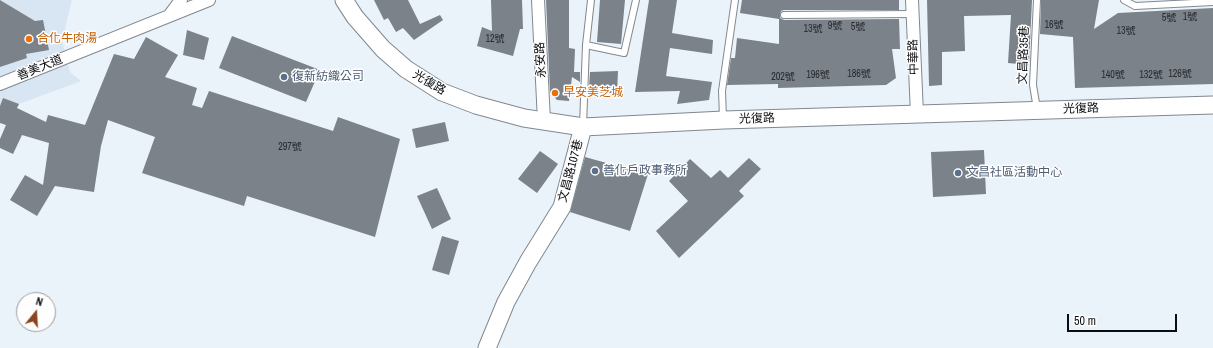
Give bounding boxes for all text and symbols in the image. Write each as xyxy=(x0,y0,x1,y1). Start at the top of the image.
house number: 1號 xyxy=(1183,11,1197,23)
house number: 5號 xyxy=(1162,12,1176,24)
house number: 16號 xyxy=(1044,19,1064,31)
house number: 9號 xyxy=(828,20,842,32)
house number: 5號 xyxy=(851,21,865,33)
house number: 13號 xyxy=(803,23,823,35)
street label: 文昌路35巷 xyxy=(1016,25,1032,85)
house number: 13號 xyxy=(1116,25,1136,37)
place label: 合化牛肉湯 xyxy=(37,32,97,46)
house number: 12號 xyxy=(485,33,505,45)
marker: 合化牛肉湯 xyxy=(24,34,34,44)
street label: 中華路 xyxy=(906,39,922,75)
street label: 永安路 xyxy=(533,42,549,78)
street label: 善美大道 xyxy=(15,52,65,84)
street label: 光復路 xyxy=(410,68,448,98)
house number: 186號 xyxy=(847,68,871,80)
house number: 126號 xyxy=(1168,68,1192,80)
house number: 196號 xyxy=(806,69,830,81)
house number: 140號 xyxy=(1101,69,1125,81)
house number: 132號 xyxy=(1139,69,1163,81)
place label: 復新紡織公司 xyxy=(292,70,364,84)
house number: 202號 xyxy=(771,71,795,83)
marker: 復新紡織公司 xyxy=(279,72,289,82)
place label: 早安美芝城 xyxy=(563,86,623,100)
marker: 早安美芝城 xyxy=(550,88,560,98)
street label: 光復路 xyxy=(1063,101,1099,117)
street label: 光復路 xyxy=(739,111,775,127)
street label: 文昌路107巷 xyxy=(556,138,586,204)
house number: 297號 xyxy=(278,141,302,153)
place label: 善化戶政事務所 xyxy=(603,164,687,178)
marker: 善化戶政事務所 xyxy=(590,166,600,176)
place label: 文昌社區活動中心 xyxy=(966,166,1062,180)
marker: 文昌社區活動中心 xyxy=(953,168,963,178)
north arrow xyxy=(16,292,56,332)
text: N xyxy=(34,294,45,309)
scale bar xyxy=(1069,306,1179,332)
text: 50 m xyxy=(1074,313,1096,329)

